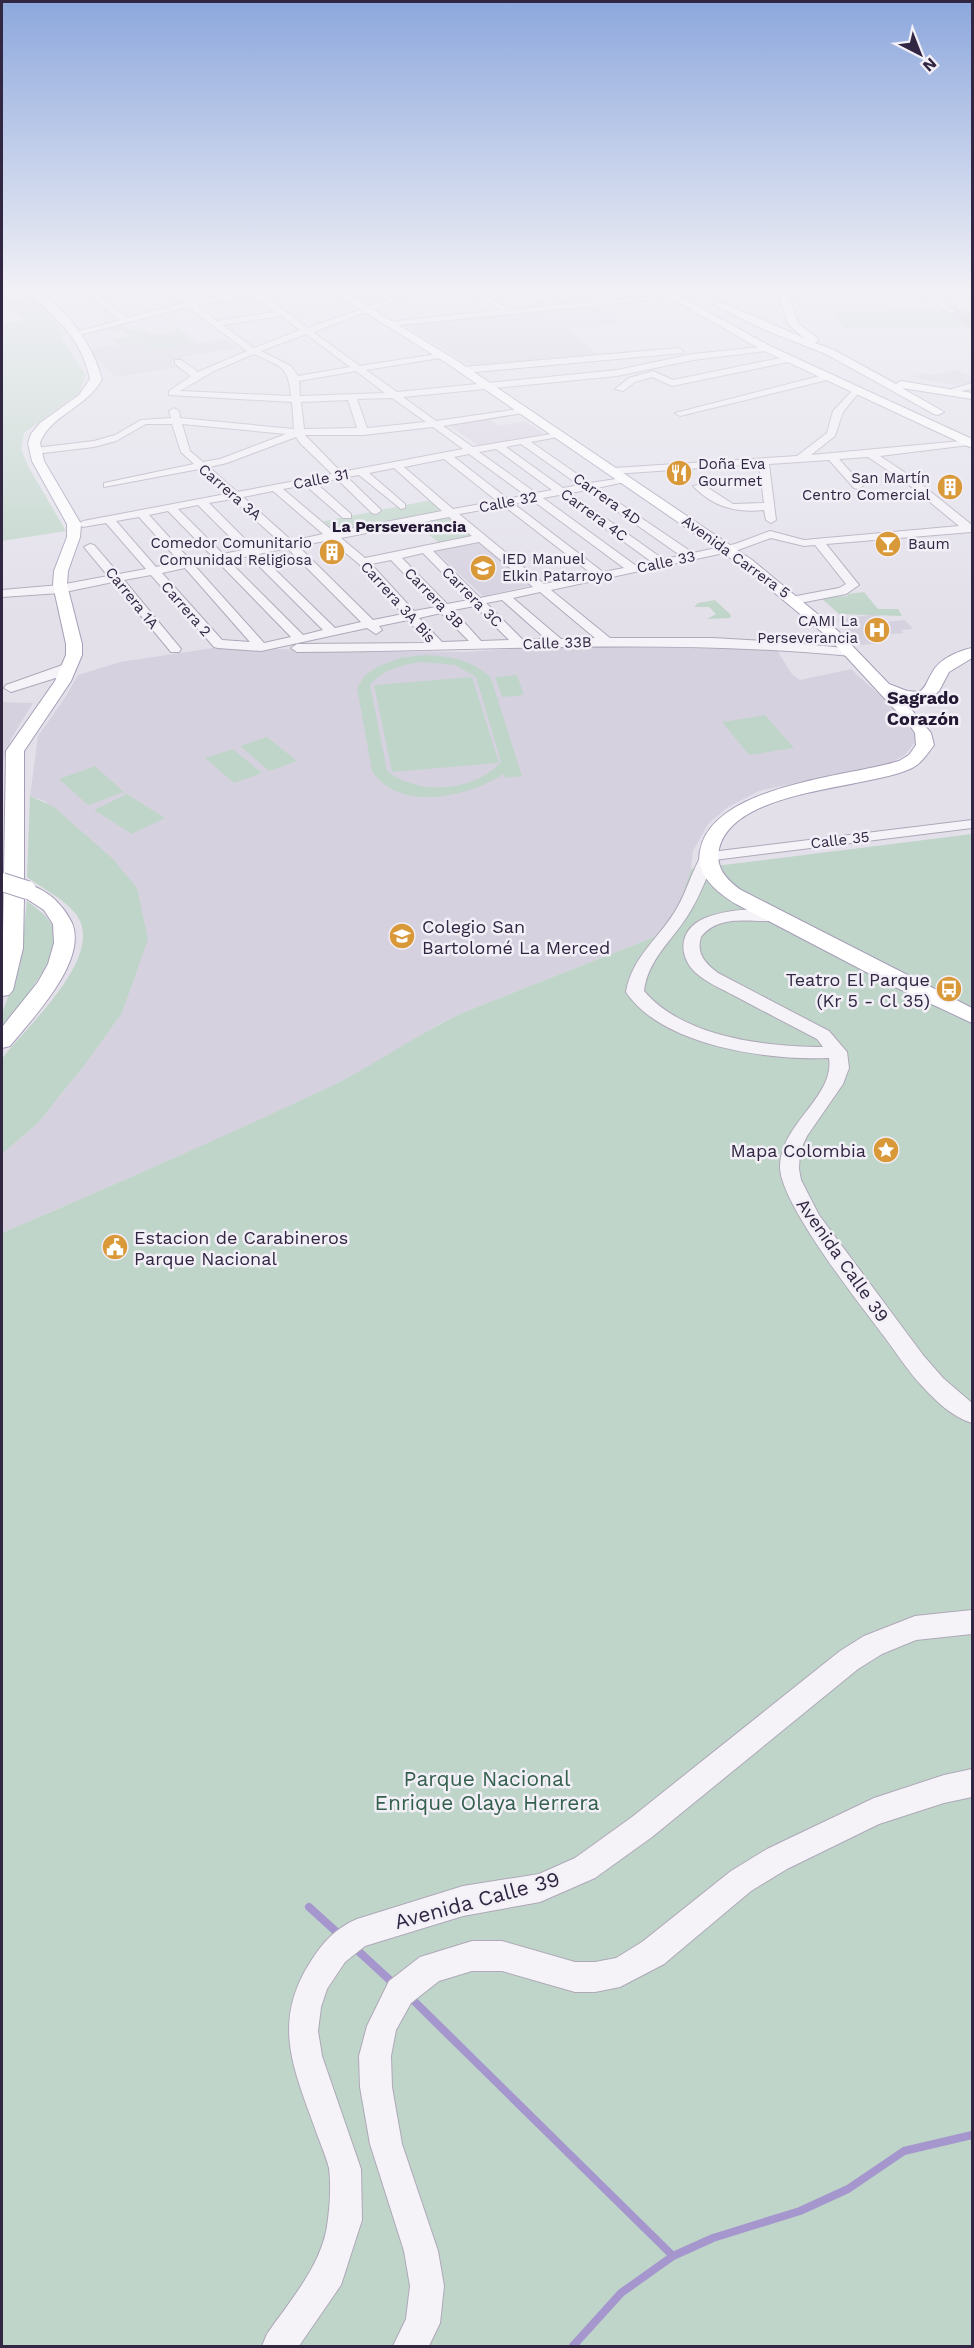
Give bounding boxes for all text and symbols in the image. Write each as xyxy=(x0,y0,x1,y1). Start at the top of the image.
north arrow xyxy=(890,24,950,84)
text: N xyxy=(919,54,940,76)
place label: Doña Eva Gourmet xyxy=(698,455,766,490)
restaurant icon: Doña Eva Gourmet xyxy=(664,458,694,488)
street label: Carrera 3A xyxy=(195,460,265,524)
street label: Calle 31 xyxy=(292,465,350,493)
street label: Carrera 4D xyxy=(570,469,644,529)
place label: San Martín Centro Comercial xyxy=(802,469,930,504)
building icon: San Martín Centro Comercial xyxy=(935,472,965,502)
street label: Carrera 4C xyxy=(557,485,631,545)
street label: Calle 32 xyxy=(477,488,539,516)
street label: Avenida Carrera 5 xyxy=(678,512,794,602)
district label: La Perseverancia xyxy=(332,517,467,536)
bar icon: Baum xyxy=(873,529,903,559)
place label: Comedor Comunitario Comunidad Religiosa xyxy=(150,534,313,569)
place label: Baum xyxy=(908,535,950,553)
building icon: Comedor Comunitario Comunidad Religiosa xyxy=(317,537,347,567)
street label: Calle 33 xyxy=(635,547,697,577)
place label: IED Manuel Elkin Patarroyo xyxy=(502,550,613,585)
school or university icon: IED Manuel Elkin Patarroyo xyxy=(468,553,498,583)
street label: Carrera 3A Bis xyxy=(357,558,439,647)
street label: Carrera 3C xyxy=(438,563,506,631)
street label: Carrera 1A xyxy=(102,564,162,633)
street label: Carrera 3B xyxy=(401,564,467,632)
street label: Carrera 2 xyxy=(157,578,215,640)
place label: CAMI La Perseverancia xyxy=(757,612,859,647)
hospital icon: CAMI La Perseverancia xyxy=(862,615,892,645)
street label: Calle 33B xyxy=(522,633,592,653)
district label: Sagrado Corazón xyxy=(887,687,959,729)
street label: Calle 35 xyxy=(810,827,870,853)
place label: Colegio San Bartolomé La Merced xyxy=(422,916,610,958)
school or university icon: Colegio San Bartolomé La Merced xyxy=(387,921,417,951)
place label: Teatro El Parque (Kr 5 - Cl 35) xyxy=(786,969,930,1011)
bus stop icon: Teatro El Parque (Kr 5 - Cl 35) xyxy=(934,974,964,1004)
place icon: Mapa Colombia xyxy=(871,1135,901,1165)
place label: Mapa Colombia xyxy=(730,1140,866,1161)
street label: Avenida Calle 39 xyxy=(793,1194,893,1326)
place label: Estacion de Carabineros Parque Nacional xyxy=(134,1227,348,1269)
public building icon: Estacion de Carabineros Parque Nacional xyxy=(100,1232,130,1262)
park label: Parque Nacional Enrique Olaya Herrera xyxy=(375,1766,600,1815)
street label: Avenida Calle 39 xyxy=(392,1866,562,1934)

